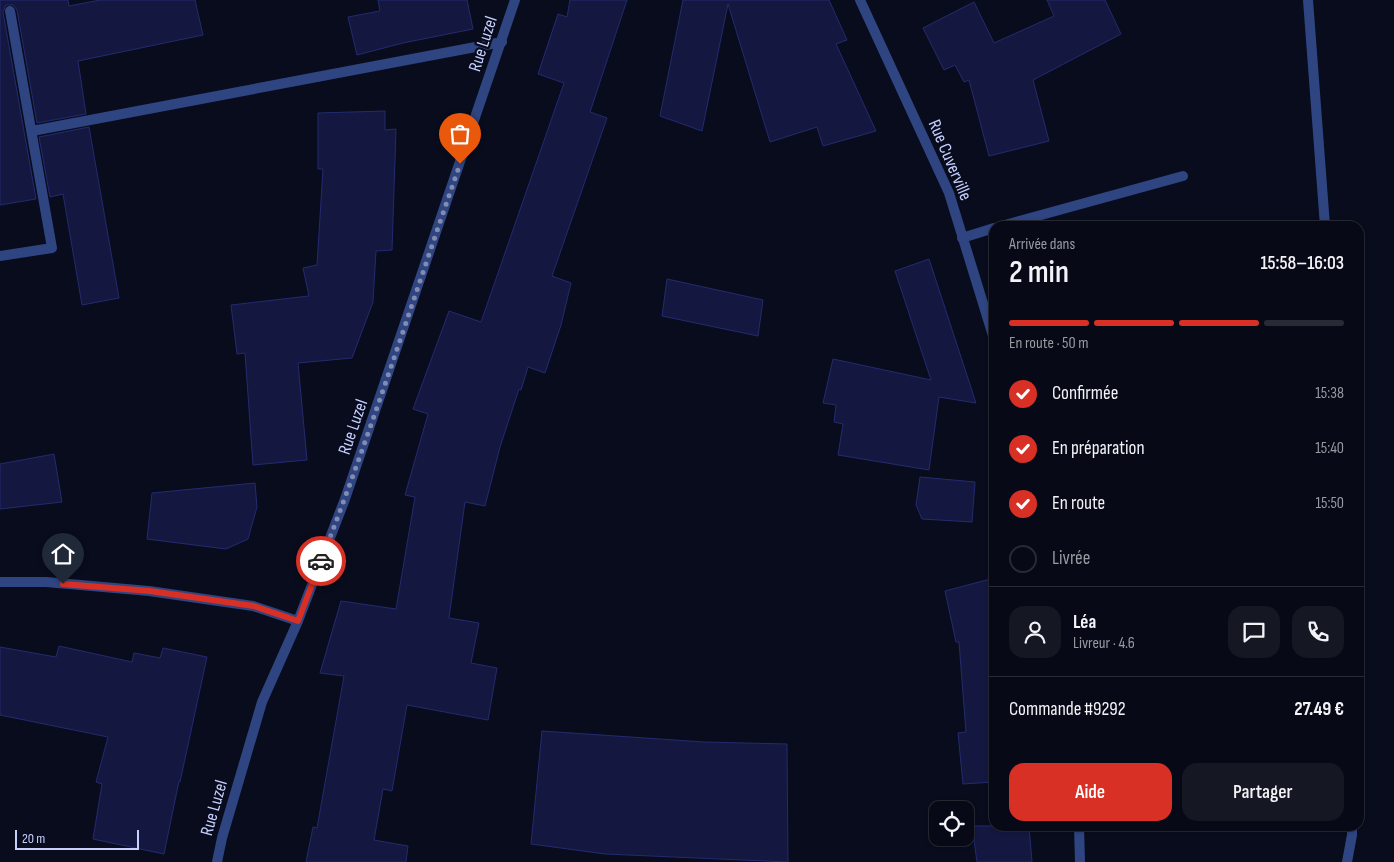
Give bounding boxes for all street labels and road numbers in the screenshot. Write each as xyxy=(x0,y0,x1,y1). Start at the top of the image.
street label: Rue Luzel xyxy=(464,14,502,74)
street label: Rue Cuverville xyxy=(924,116,976,204)
street label: Rue Luzel xyxy=(334,397,372,457)
street label: Rue Luzel xyxy=(196,778,232,838)

